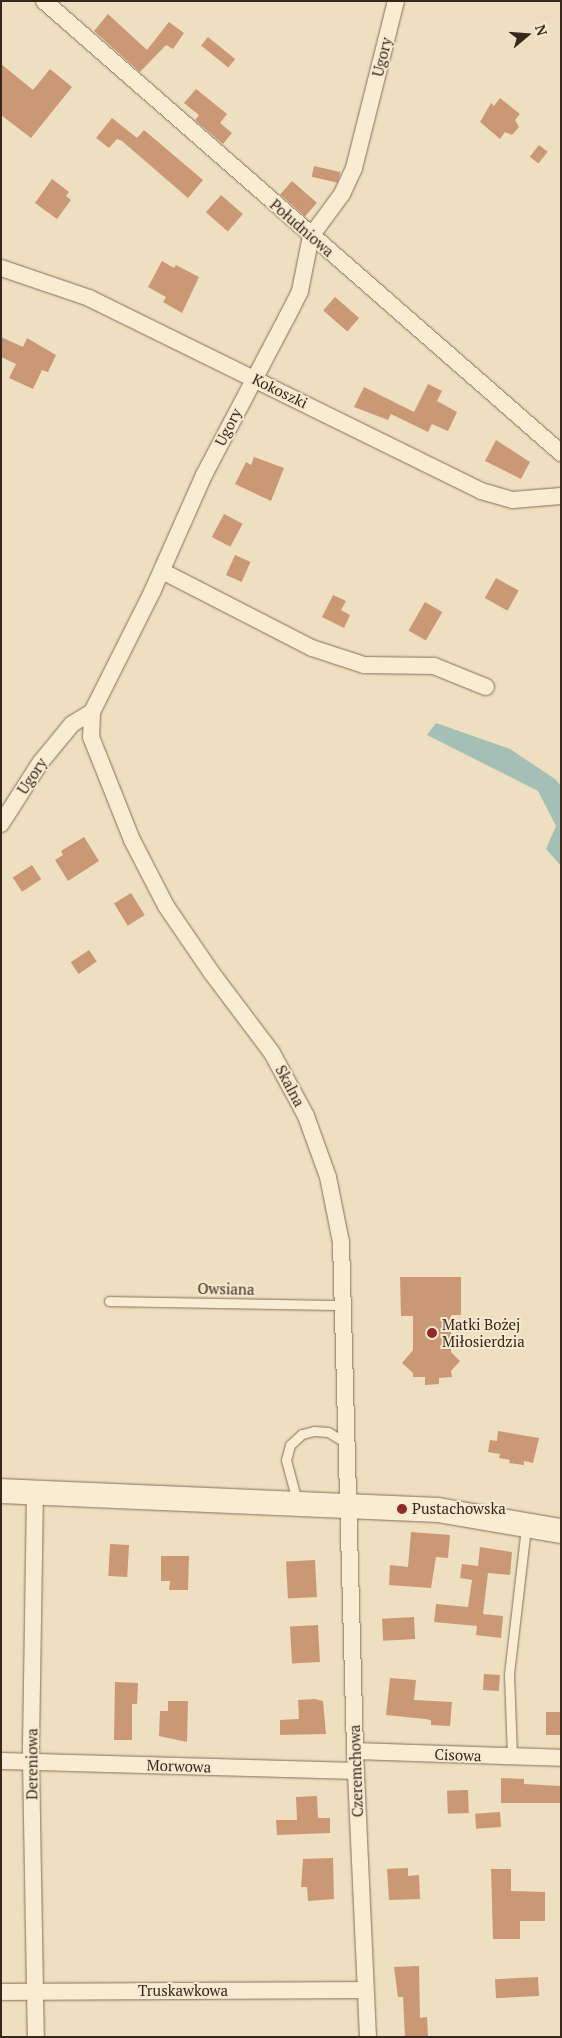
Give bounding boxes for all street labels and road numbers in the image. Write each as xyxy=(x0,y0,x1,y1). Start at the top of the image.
street label: Ugory xyxy=(368,35,396,79)
street label: Południowa xyxy=(266,195,338,261)
street label: Kokoszki xyxy=(249,370,311,412)
street label: Ugory xyxy=(211,405,245,449)
street label: Ugory xyxy=(13,754,51,798)
street label: Skalna xyxy=(272,1062,308,1110)
street label: Owsiana xyxy=(197,1280,255,1298)
street label: Czeremchowa xyxy=(345,1724,367,1818)
street label: Dereniowa xyxy=(23,1728,41,1800)
street label: Cisowa xyxy=(434,1745,482,1765)
street label: Morwowa xyxy=(146,1756,212,1776)
street label: Truskawkowa xyxy=(138,1982,228,2000)

